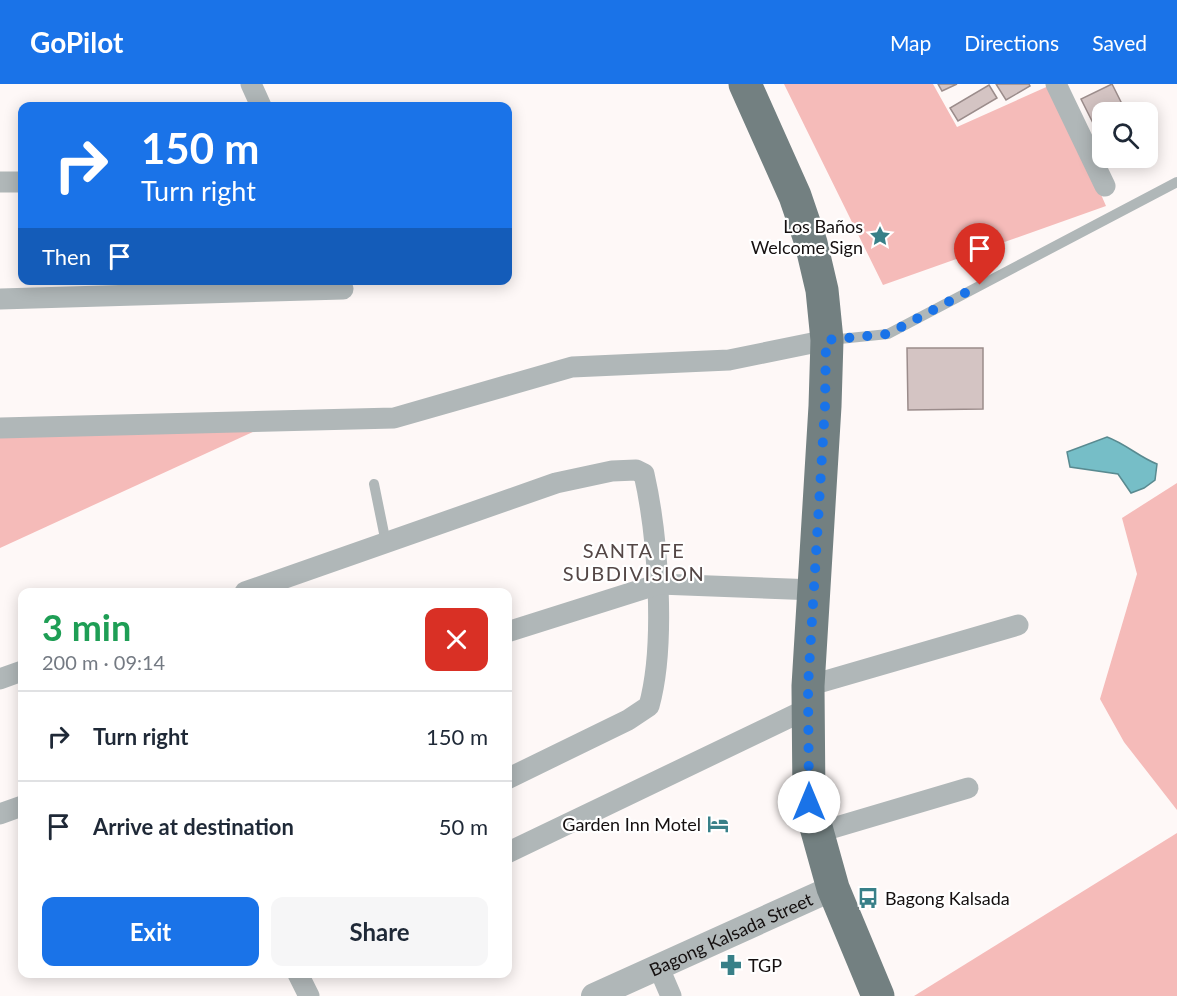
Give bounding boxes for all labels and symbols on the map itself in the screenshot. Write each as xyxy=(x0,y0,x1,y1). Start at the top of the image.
place label: Los Baños Welcome Sign xyxy=(751,215,863,258)
pin xyxy=(954,223,1005,285)
place icon: Los Baños Welcome Sign xyxy=(868,224,892,248)
district label: SANTA FE SUBDIVISION xyxy=(563,538,705,585)
position arrow xyxy=(777,770,841,834)
hotel icon: Garden Inn Motel xyxy=(706,812,730,836)
place label: Garden Inn Motel xyxy=(562,813,701,835)
bus stop icon: Bagong Kalsada xyxy=(856,886,880,910)
place label: Bagong Kalsada xyxy=(885,887,1010,909)
street label: Bagong Kalsada Street xyxy=(646,888,816,981)
pharmacy icon: TGP xyxy=(719,953,743,977)
place label: TGP xyxy=(748,954,782,976)

